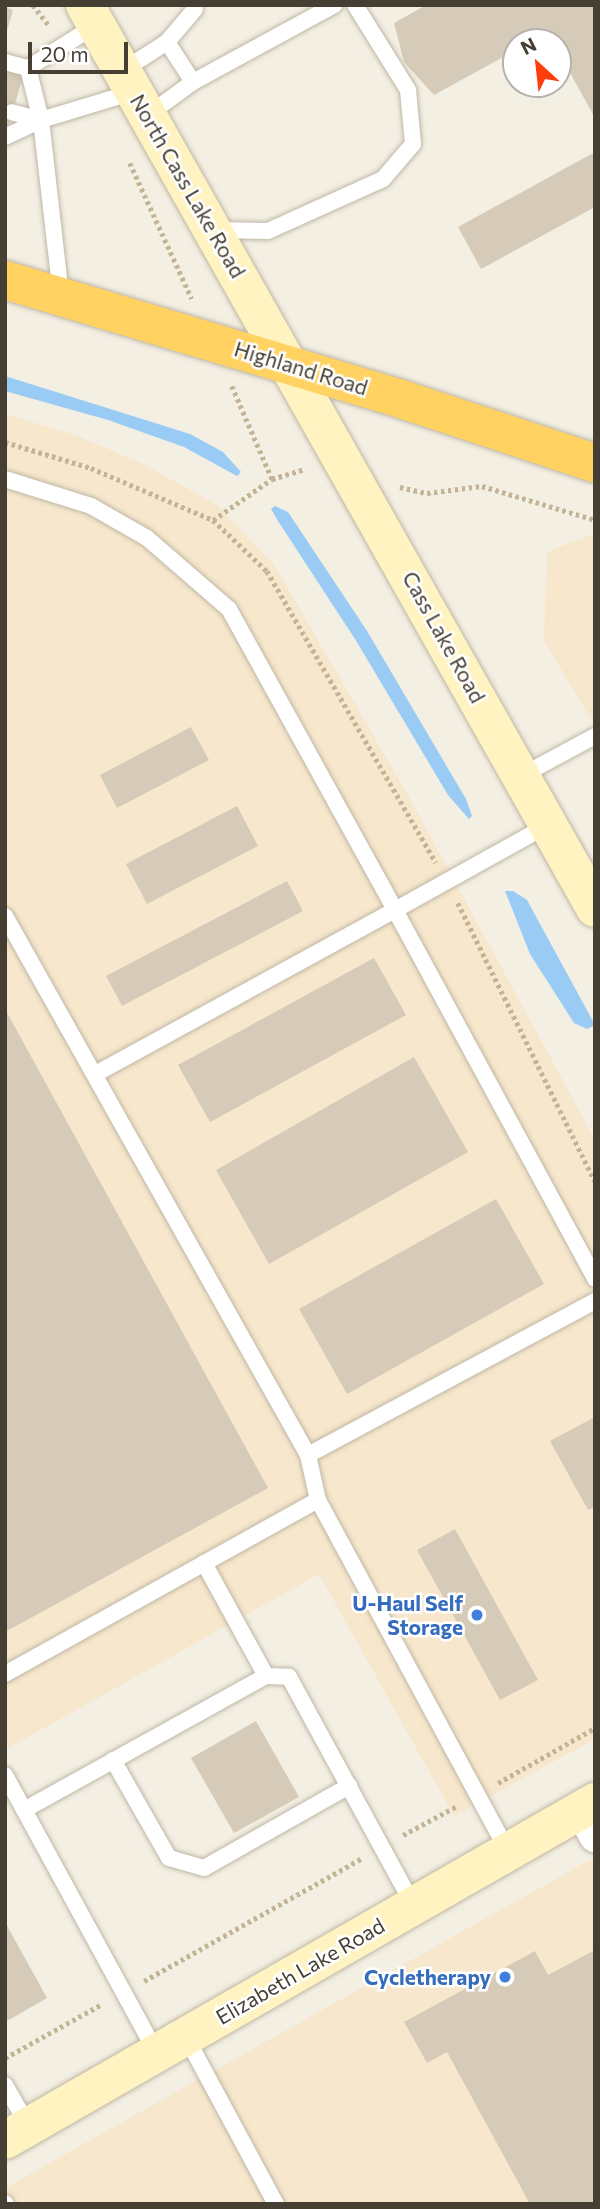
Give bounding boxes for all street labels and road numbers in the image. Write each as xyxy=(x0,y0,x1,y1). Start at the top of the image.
street label: North Cass Lake Road xyxy=(125,90,251,282)
street label: Highland Road xyxy=(231,336,371,400)
street label: Cass Lake Road xyxy=(397,567,491,707)
street label: Elizabeth Lake Road xyxy=(211,1912,389,2030)

